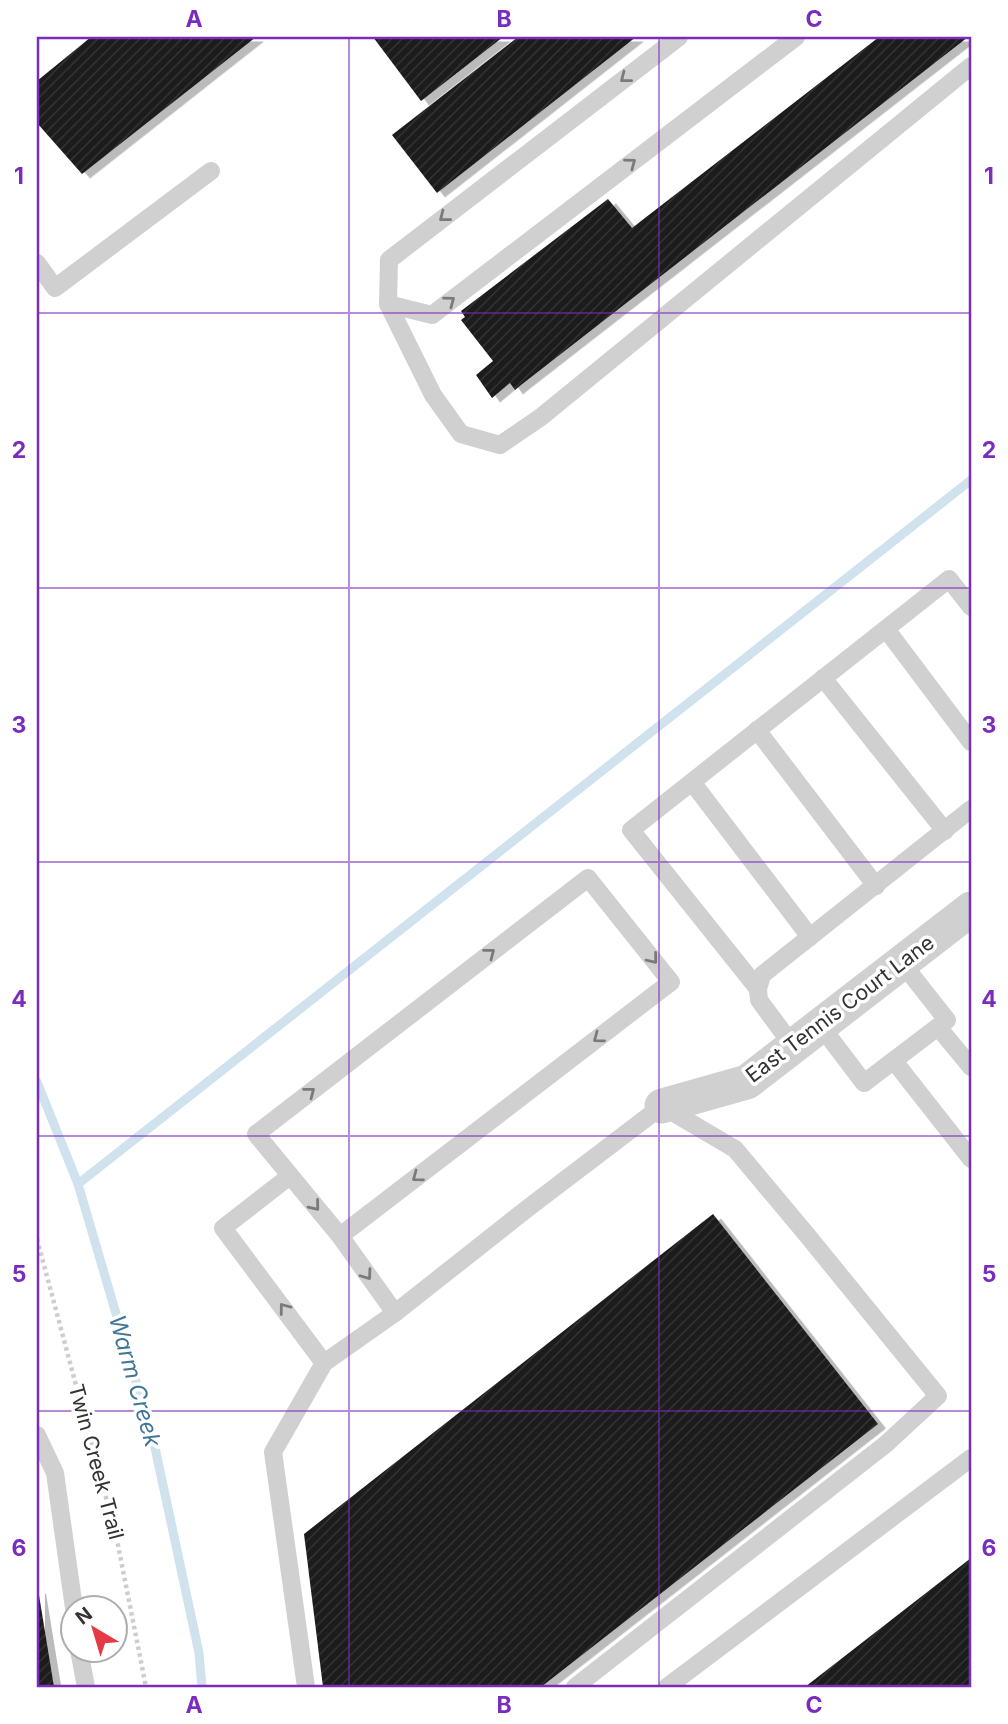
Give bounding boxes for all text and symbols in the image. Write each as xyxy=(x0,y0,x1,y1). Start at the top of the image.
text: A xyxy=(185,5,203,33)
text: B xyxy=(496,5,512,33)
text: C xyxy=(805,5,823,33)
one-way arrow xyxy=(620,70,633,83)
one-way arrow xyxy=(623,158,636,171)
text: 1 xyxy=(14,162,24,190)
text: 1 xyxy=(984,162,994,190)
one-way arrow xyxy=(440,208,452,221)
one-way arrow xyxy=(443,297,455,310)
text: 2 xyxy=(12,436,26,464)
text: 2 xyxy=(982,436,996,464)
text: 3 xyxy=(12,711,26,739)
text: 3 xyxy=(982,711,996,739)
street label: East Tennis Court Lane xyxy=(741,930,939,1087)
one-way arrow xyxy=(482,949,495,962)
one-way arrow xyxy=(644,951,657,963)
text: 4 xyxy=(11,985,27,1013)
text: 4 xyxy=(981,985,997,1013)
one-way arrow xyxy=(593,1030,605,1043)
one-way arrow xyxy=(302,1088,314,1101)
one-way arrow xyxy=(412,1168,425,1181)
one-way arrow xyxy=(306,1198,319,1210)
text: 5 xyxy=(12,1260,26,1288)
text: 5 xyxy=(982,1260,996,1288)
one-way arrow xyxy=(359,1267,372,1280)
one-way arrow xyxy=(279,1304,292,1316)
water label: Warm Creek xyxy=(103,1312,167,1450)
street label: Twin Creek Trail xyxy=(64,1381,129,1542)
text: 6 xyxy=(12,1534,26,1562)
text: 6 xyxy=(982,1534,996,1562)
north arrow xyxy=(60,1594,130,1664)
text: N xyxy=(71,1602,97,1630)
text: A xyxy=(185,1691,203,1719)
text: B xyxy=(496,1691,512,1719)
text: C xyxy=(805,1691,823,1719)

